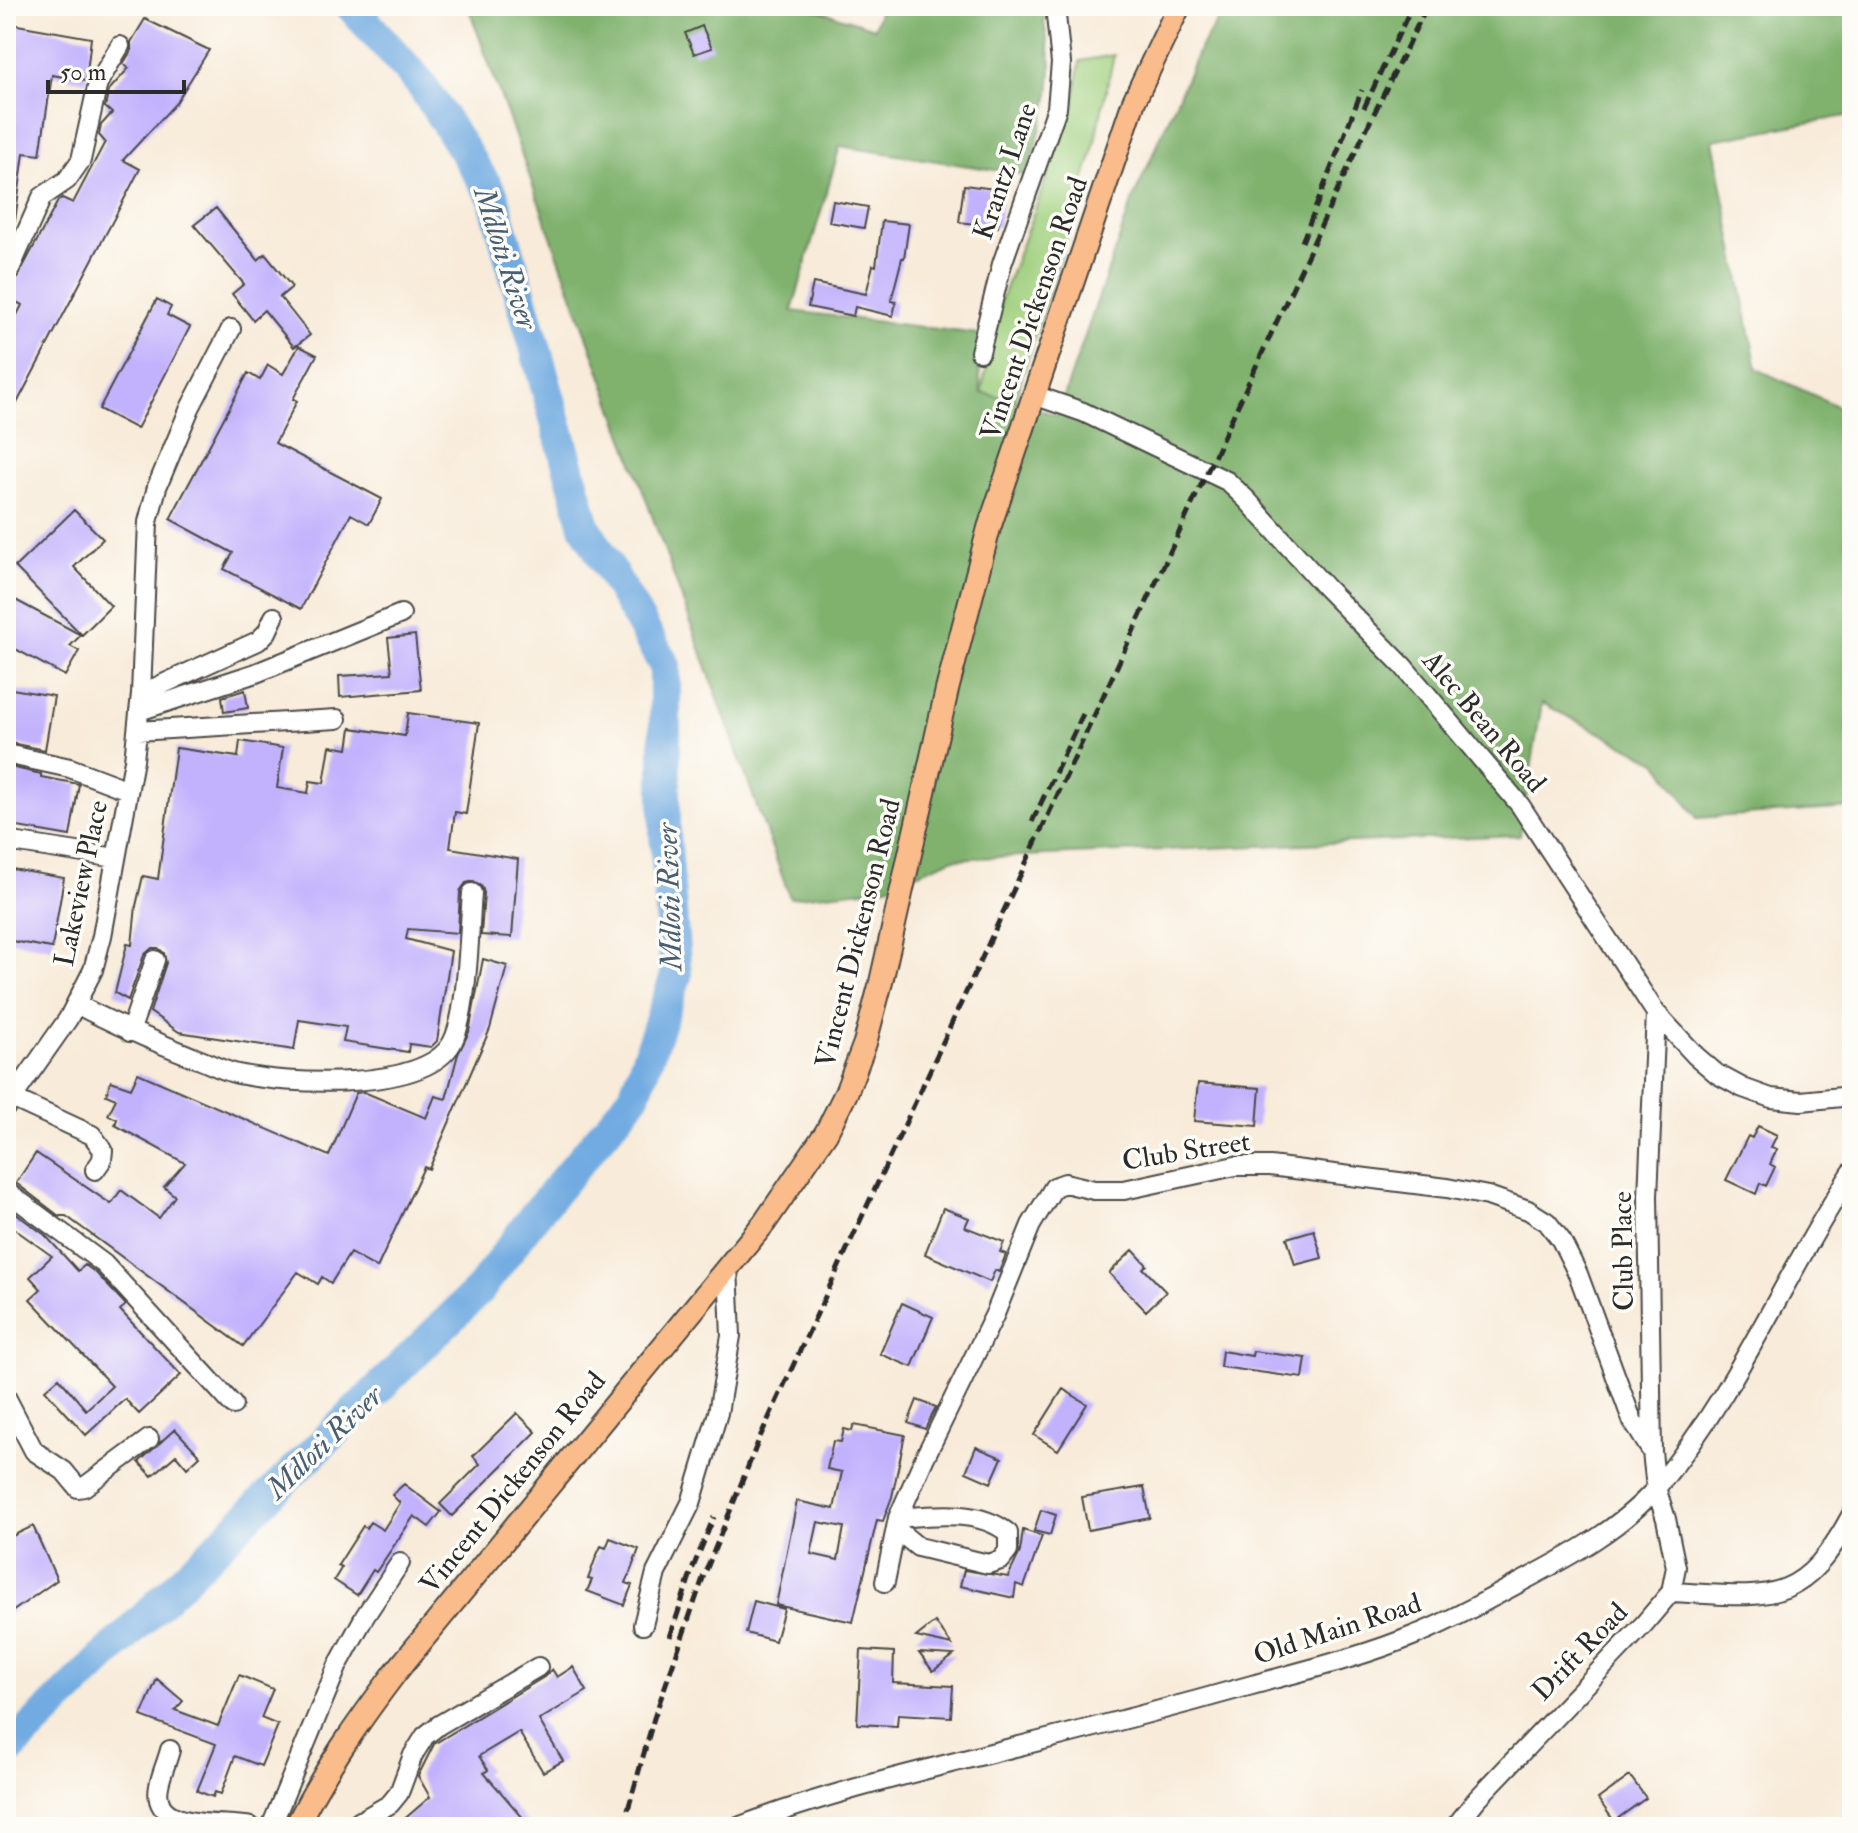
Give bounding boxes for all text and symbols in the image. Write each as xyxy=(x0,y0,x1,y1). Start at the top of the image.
scale bar xyxy=(48,44,184,94)
text: 50 m xyxy=(60,57,107,88)
street label: Krantz Lane xyxy=(966,98,1045,244)
street label: Vincent Dickenson Road xyxy=(973,172,1096,445)
water label: Mdloti River xyxy=(465,180,546,336)
street label: Alec Bean Road xyxy=(1414,643,1553,800)
street label: Vincent Dickenson Road xyxy=(808,795,909,1072)
street label: Lakeview Place xyxy=(47,797,116,969)
water label: Mdloti River xyxy=(648,821,691,973)
street label: Club Street xyxy=(1120,1124,1253,1179)
street label: Club Place xyxy=(1605,1191,1642,1311)
street label: Vincent Dickenson Road xyxy=(413,1364,614,1601)
water label: Mdloti River xyxy=(257,1377,392,1508)
street label: Old Main Road xyxy=(1249,1586,1426,1673)
street label: Drift Road xyxy=(1525,1595,1636,1709)

